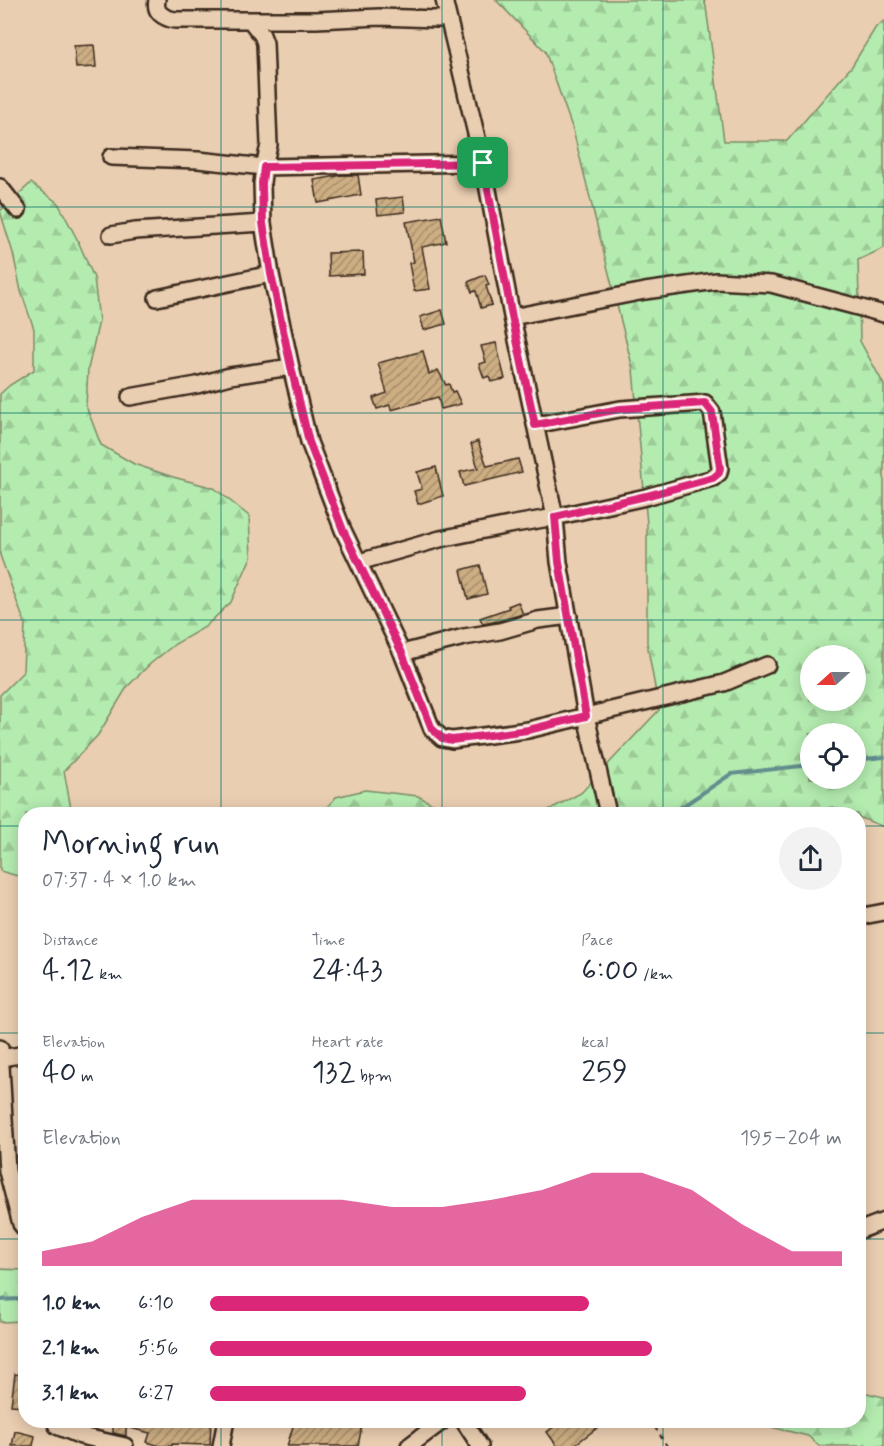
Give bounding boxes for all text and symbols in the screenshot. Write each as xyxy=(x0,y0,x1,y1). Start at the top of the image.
pin xyxy=(457,137,508,188)
icon: arrive xyxy=(466,146,499,179)
north arrow xyxy=(800,645,866,711)
map controls xyxy=(800,645,866,789)
button: locate xyxy=(800,723,866,789)
text: Morning run xyxy=(42,822,220,866)
button: share xyxy=(779,827,842,890)
text: 07:37 · 4 × 1.0 km xyxy=(42,867,197,894)
text: Distance xyxy=(42,930,98,951)
text: Time xyxy=(312,930,345,951)
text: Pace xyxy=(581,930,613,951)
text: 4.12 xyxy=(42,951,95,990)
text: 24:43 xyxy=(312,951,383,990)
text: 6:00 xyxy=(581,951,639,990)
text: km xyxy=(95,964,123,985)
text: /km xyxy=(639,964,673,985)
text: Elevation xyxy=(42,1032,105,1053)
text: Heart rate xyxy=(312,1032,384,1053)
text: kcal xyxy=(581,1032,608,1053)
text: 40 xyxy=(42,1053,77,1092)
text: 132 xyxy=(312,1053,356,1092)
text: 259 xyxy=(581,1053,628,1092)
text: m xyxy=(77,1066,94,1087)
text: bpm xyxy=(356,1066,392,1087)
text: Elevation xyxy=(42,1125,121,1152)
text: 195–204 m xyxy=(740,1125,842,1152)
text: 1.0 km xyxy=(42,1290,101,1317)
text: 6:10 xyxy=(138,1290,174,1317)
text: 2.1 km xyxy=(42,1335,99,1362)
text: 5:56 xyxy=(138,1335,178,1362)
text: 3.1 km xyxy=(42,1380,99,1407)
text: 6:27 xyxy=(138,1380,173,1407)

